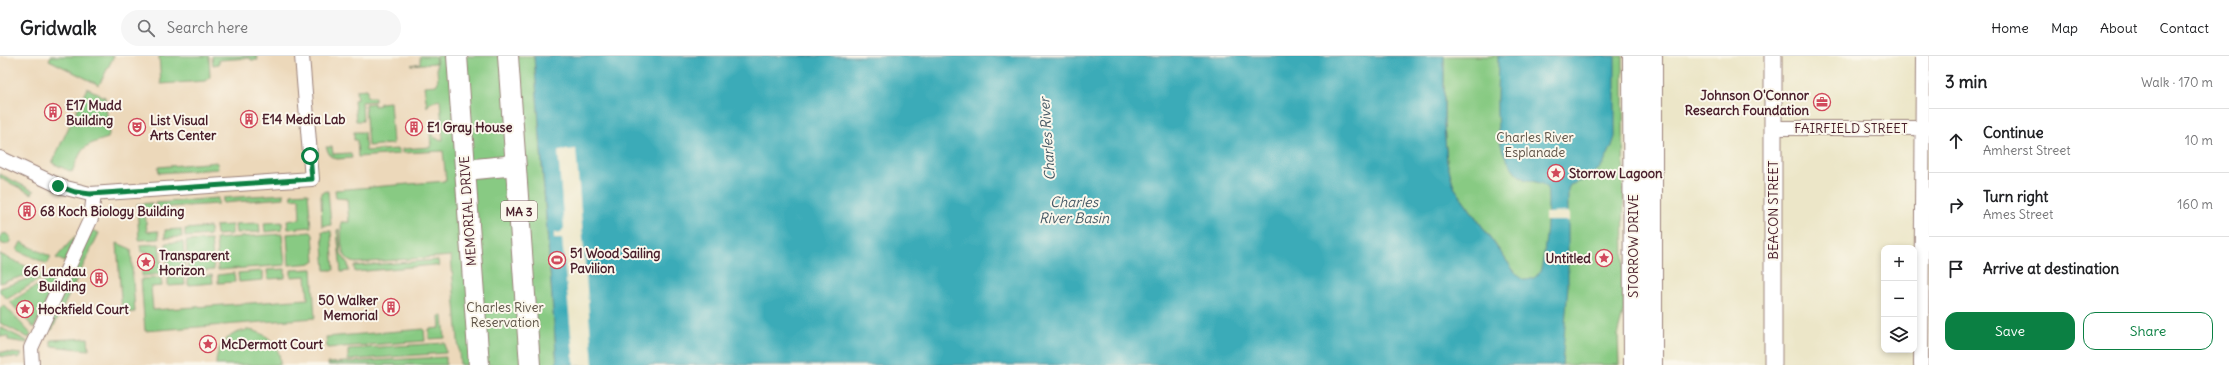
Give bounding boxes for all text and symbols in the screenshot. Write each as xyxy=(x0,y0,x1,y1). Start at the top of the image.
search box xyxy=(121,10,401,46)
text: Gridwalk xyxy=(20,16,97,40)
icon: search xyxy=(135,17,157,39)
text: Search here xyxy=(167,18,248,37)
text: Home xyxy=(1991,19,2029,37)
text: Map xyxy=(2051,19,2078,37)
text: About xyxy=(2100,19,2138,37)
text: Contact xyxy=(2160,19,2209,37)
text: 3 min xyxy=(1945,71,1987,93)
text: Walk · 170 m xyxy=(2141,74,2213,91)
place label: Johnson O'Connor Research Foundation xyxy=(1685,87,1810,119)
office icon: Johnson O'Connor Research Foundation xyxy=(1812,92,1832,112)
water label: Charles River xyxy=(1035,94,1059,181)
place label: E17 Mudd Building xyxy=(66,97,122,129)
building icon: E17 Mudd Building xyxy=(43,102,63,122)
building icon: E14 Media Lab xyxy=(239,109,259,129)
place label: E14 Media Lab xyxy=(262,111,346,128)
place label: List Visual Arts Center xyxy=(150,112,217,144)
theatre icon: List Visual Arts Center xyxy=(127,117,147,137)
building icon: E1 Gray House xyxy=(404,117,424,137)
place label: E1 Gray House xyxy=(427,119,512,136)
street label: FAIRFIELD STREET xyxy=(1794,120,1908,137)
text: Continue xyxy=(1983,123,2044,142)
park label: Charles River Esplanade xyxy=(1496,129,1574,161)
icon: ahead xyxy=(1945,130,1967,152)
text: 10 m xyxy=(2185,132,2213,149)
text: Amherst Street xyxy=(1983,142,2071,159)
route start xyxy=(301,147,319,165)
street label: MEMORIAL DRIVE xyxy=(456,155,480,267)
street label: BEACON STREET xyxy=(1765,160,1782,260)
place icon: Storrow Lagoon xyxy=(1546,163,1566,183)
place label: Storrow Lagoon xyxy=(1569,165,1663,182)
route end xyxy=(49,177,67,195)
text: Turn right xyxy=(1983,187,2048,206)
water label: Charles River Basin xyxy=(1039,193,1110,227)
street label: STORROW DRIVE xyxy=(1625,194,1642,298)
icon: right xyxy=(1945,194,1967,216)
text: 160 m xyxy=(2177,196,2213,213)
building icon: 68 Koch Biology Building xyxy=(17,201,37,221)
road number: MA 3 xyxy=(501,201,537,221)
place label: 68 Koch Biology Building xyxy=(40,203,184,220)
text: Ames Street xyxy=(1983,206,2053,223)
place label: 51 Wood Sailing Pavilion xyxy=(570,245,661,277)
map controls xyxy=(1881,245,1917,353)
button: + xyxy=(1881,245,1917,281)
place label: Transparent Horizon xyxy=(159,247,230,279)
place icon: Untitled xyxy=(1594,248,1614,268)
sports icon: 51 Wood Sailing Pavilion xyxy=(547,250,567,270)
place label: Untitled xyxy=(1546,250,1591,267)
place icon: Transparent Horizon xyxy=(136,252,156,272)
icon: arrive xyxy=(1945,258,1967,280)
text: Arrive at destination xyxy=(1983,259,2119,278)
place label: 66 Landau Building xyxy=(23,263,86,295)
building icon: 66 Landau Building xyxy=(89,268,109,288)
button: − xyxy=(1881,281,1917,317)
place label: 50 Walker Memorial xyxy=(318,292,379,324)
building icon: 50 Walker Memorial xyxy=(381,297,401,317)
place icon: Hockfield Court xyxy=(15,299,35,319)
park label: Charles River Reservation xyxy=(466,299,544,331)
place label: Hockfield Court xyxy=(38,301,129,318)
button: Save xyxy=(1945,312,2075,350)
button: Share xyxy=(2083,312,2213,350)
button: layers xyxy=(1881,317,1917,353)
place icon: McDermott Court xyxy=(198,334,218,354)
place label: McDermott Court xyxy=(221,336,324,353)

